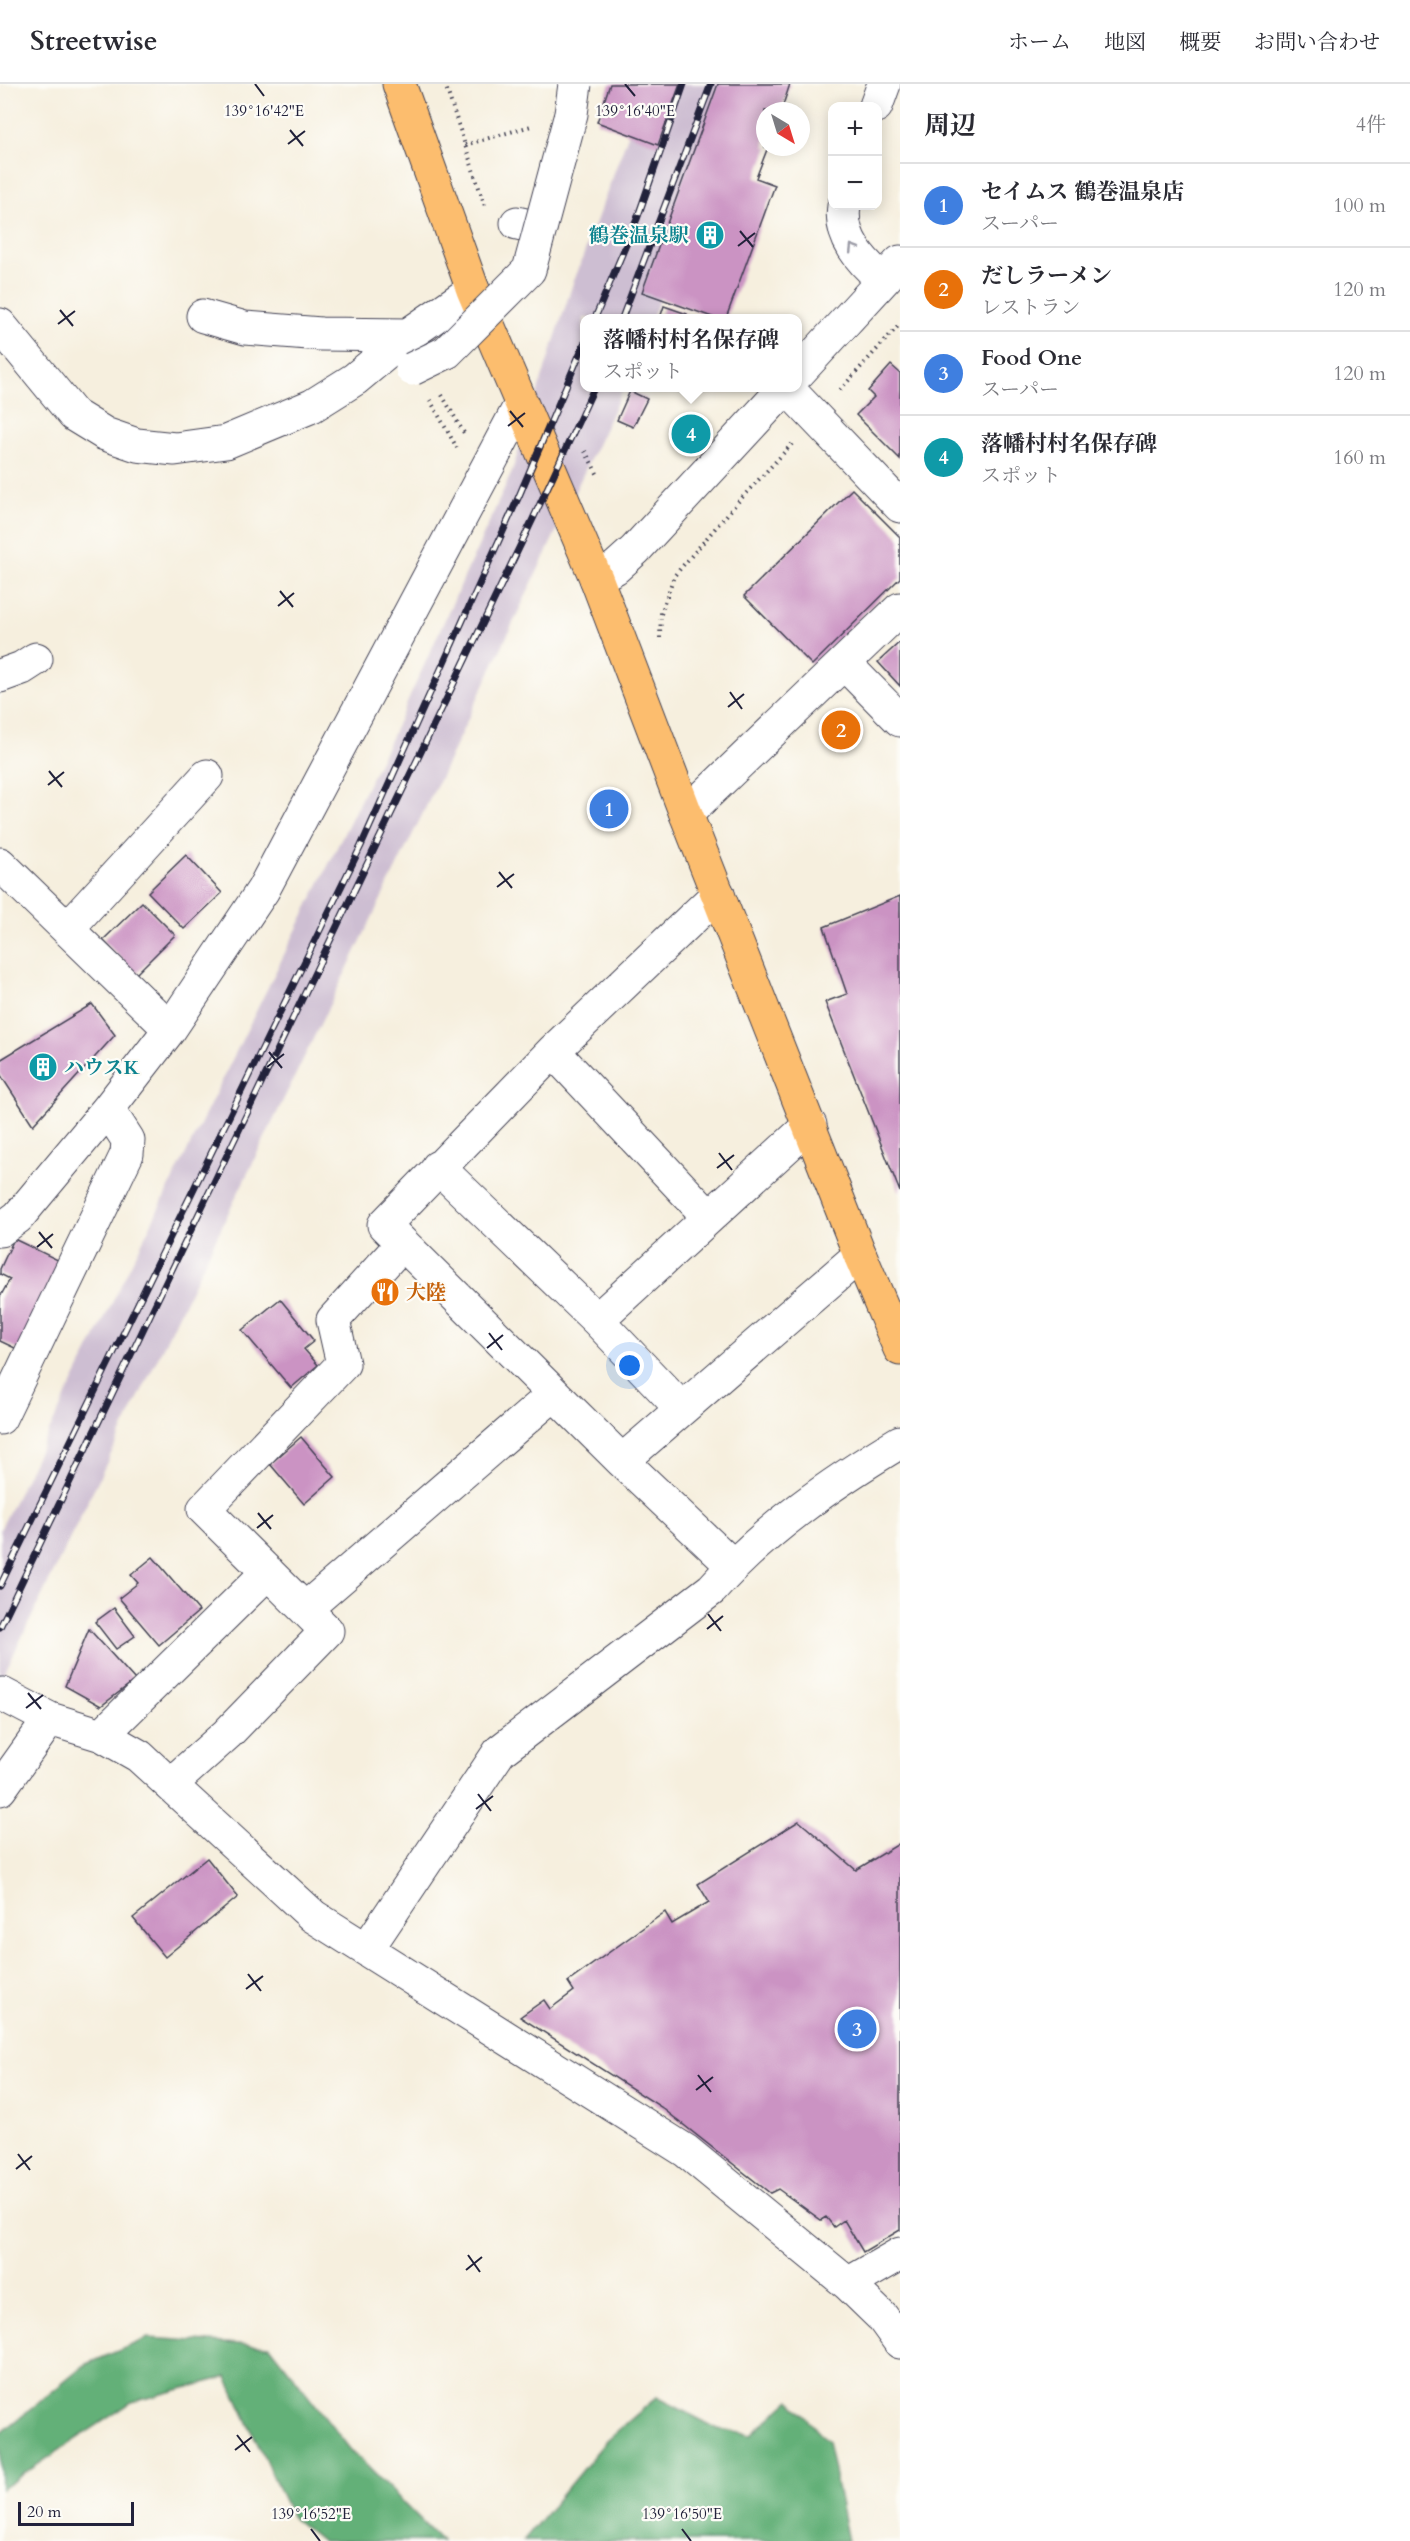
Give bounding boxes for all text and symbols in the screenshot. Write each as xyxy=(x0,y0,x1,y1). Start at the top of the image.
text: Streetwise xyxy=(30,22,158,60)
text: ホーム xyxy=(1008,28,1071,57)
text: 地図 xyxy=(1104,28,1146,57)
text: 概要 xyxy=(1179,28,1221,57)
text: お問い合わせ xyxy=(1254,28,1380,57)
text: 139°16'42"E xyxy=(224,101,304,121)
text: 139°16'40"E xyxy=(595,101,675,121)
north arrow xyxy=(756,102,810,156)
map controls xyxy=(828,102,882,210)
button: + xyxy=(828,102,882,156)
text: 周辺 xyxy=(924,108,976,143)
text: 4件 xyxy=(1356,111,1386,138)
button: − xyxy=(828,156,882,210)
text: セイムス 鶴巻温泉店 xyxy=(981,177,1184,207)
text: 1 xyxy=(938,192,949,219)
text: 100 m xyxy=(1333,192,1386,219)
text: スーパー xyxy=(981,210,1059,237)
building icon: 鶴巻温泉駅 xyxy=(694,219,726,251)
place label: 鶴巻温泉駅 xyxy=(589,222,689,249)
one-way arrow xyxy=(849,244,861,254)
text: だしラーメン xyxy=(981,261,1112,291)
text: 2 xyxy=(938,276,949,303)
text: 120 m xyxy=(1333,276,1386,303)
text: レストラン xyxy=(981,294,1080,321)
popup xyxy=(580,314,802,392)
text: 落幡村村名保存碑 xyxy=(603,325,779,355)
text: Food One xyxy=(981,343,1082,373)
text: スポット xyxy=(603,358,683,385)
text: 3 xyxy=(938,360,949,387)
text: 120 m xyxy=(1333,360,1386,387)
text: スーパー xyxy=(981,376,1059,403)
pin: 4 xyxy=(672,412,710,456)
text: 落幡村村名保存碑 xyxy=(981,429,1157,459)
text: 4 xyxy=(938,444,949,471)
text: 160 m xyxy=(1333,444,1386,471)
text: スポット xyxy=(981,462,1061,489)
pin: 2 xyxy=(822,708,860,752)
pin: 1 xyxy=(590,786,628,832)
building icon: ハウスK xyxy=(27,1051,59,1083)
place label: ハウスK xyxy=(64,1054,140,1081)
restaurant icon: 大陸 xyxy=(369,1276,401,1308)
place label: 大陸 xyxy=(406,1279,446,1306)
your location xyxy=(615,1351,644,1380)
pin: 3 xyxy=(838,2006,876,2052)
scale bar xyxy=(18,2499,134,2526)
text: 20 m xyxy=(27,2501,61,2523)
text: 139°16'52"E xyxy=(271,2504,351,2524)
text: 139°16'50"E xyxy=(642,2504,722,2524)

